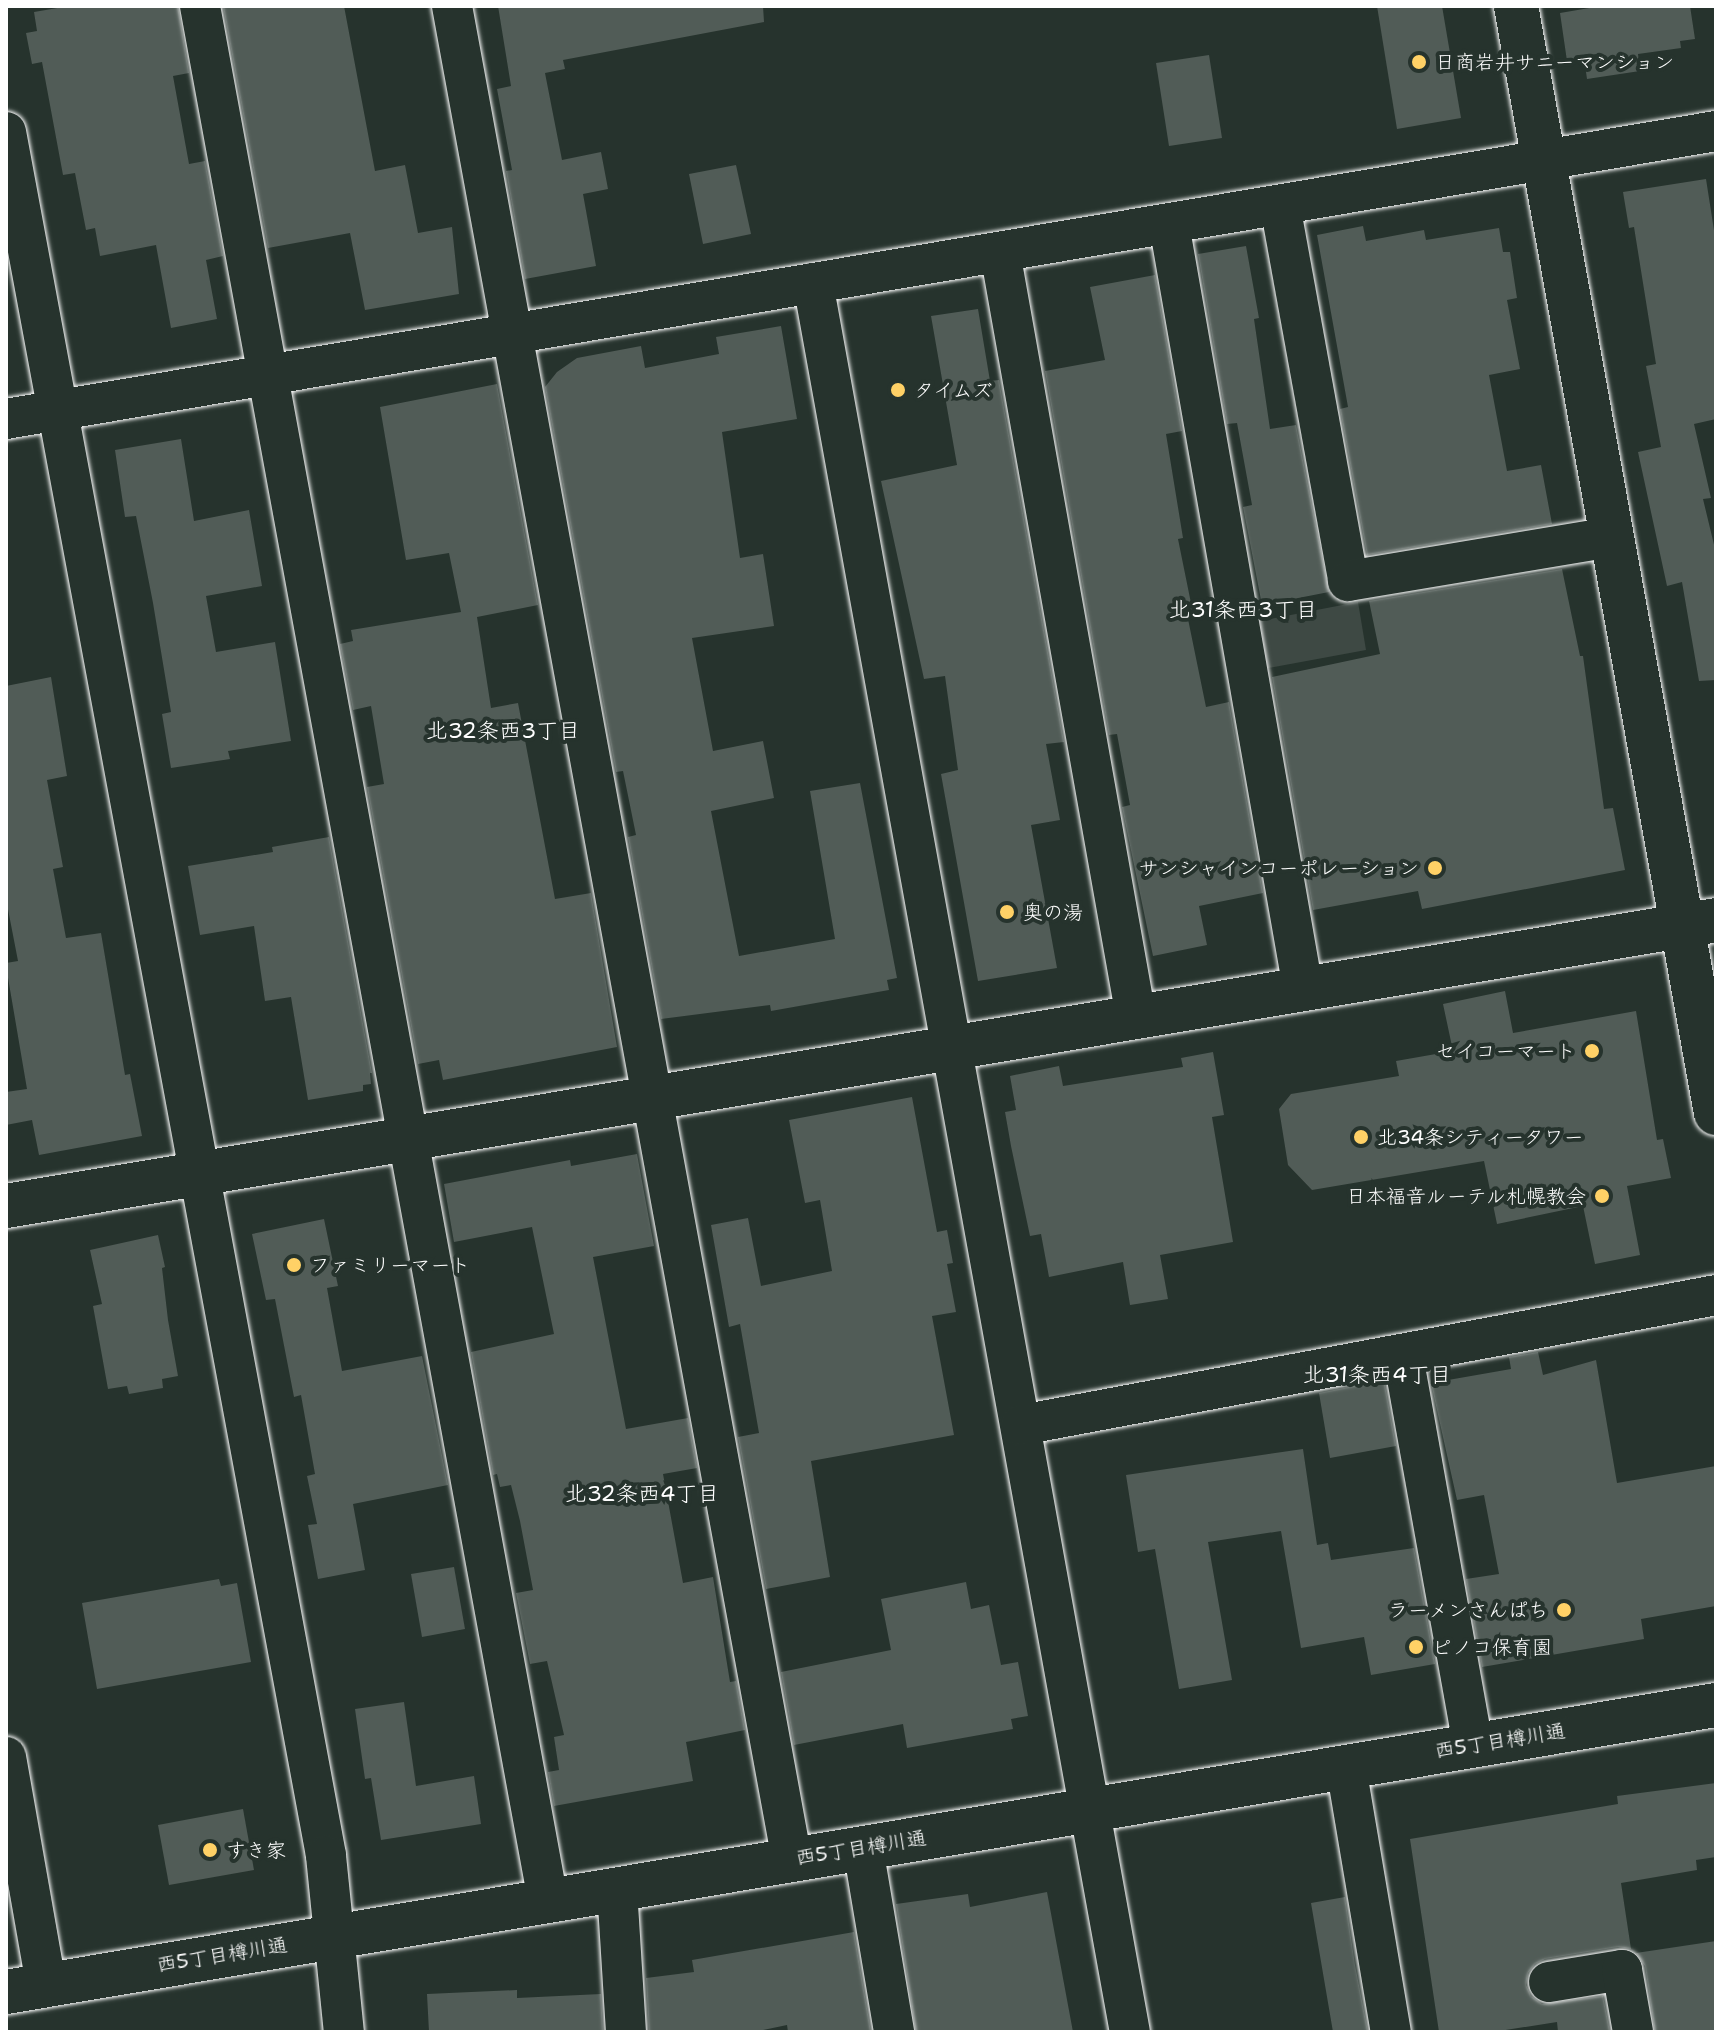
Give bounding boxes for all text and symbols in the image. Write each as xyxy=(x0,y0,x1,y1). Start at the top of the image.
place label: 日商岩井サニーマンション xyxy=(1435,50,1675,74)
marker: 日商岩井サニーマンション xyxy=(1410,53,1428,71)
place label: タイムズ xyxy=(914,378,994,402)
marker: タイムズ xyxy=(889,381,907,399)
district label: 北31条西3丁目 xyxy=(1169,597,1317,623)
district label: 北32条西3丁目 xyxy=(426,718,580,744)
place label: サンシャインコーポレーション xyxy=(1138,856,1419,880)
marker: サンシャインコーポレーション xyxy=(1426,859,1444,877)
place label: 奥の湯 xyxy=(1023,900,1083,924)
marker: 奥の湯 xyxy=(998,903,1016,921)
place label: セイコーマート xyxy=(1436,1039,1576,1063)
marker: セイコーマート xyxy=(1583,1042,1601,1060)
place label: 北34条シティータワー xyxy=(1377,1125,1584,1149)
marker: 北34条シティータワー xyxy=(1352,1128,1370,1146)
place label: 日本福音ルーテル札幌教会 xyxy=(1345,1184,1586,1208)
marker: 日本福音ルーテル札幌教会 xyxy=(1593,1187,1611,1205)
place label: ファミリーマート xyxy=(310,1253,470,1277)
marker: ファミリーマート xyxy=(285,1256,303,1274)
district label: 北31条西4丁目 xyxy=(1303,1362,1451,1388)
district label: 北32条西4丁目 xyxy=(565,1481,719,1507)
place label: ラーメンさんぱち xyxy=(1388,1598,1548,1622)
marker: ラーメンさんぱち xyxy=(1555,1601,1573,1619)
place label: ピノコ保育園 xyxy=(1432,1635,1552,1659)
marker: ピノコ保育園 xyxy=(1407,1638,1425,1656)
street label: 西5丁目樽川通 xyxy=(1433,1719,1567,1763)
street label: 西5丁目樽川通 xyxy=(794,1826,928,1870)
place label: すき家 xyxy=(226,1838,286,1862)
marker: すき家 xyxy=(201,1841,219,1859)
street label: 西5丁目樽川通 xyxy=(155,1933,289,1977)

